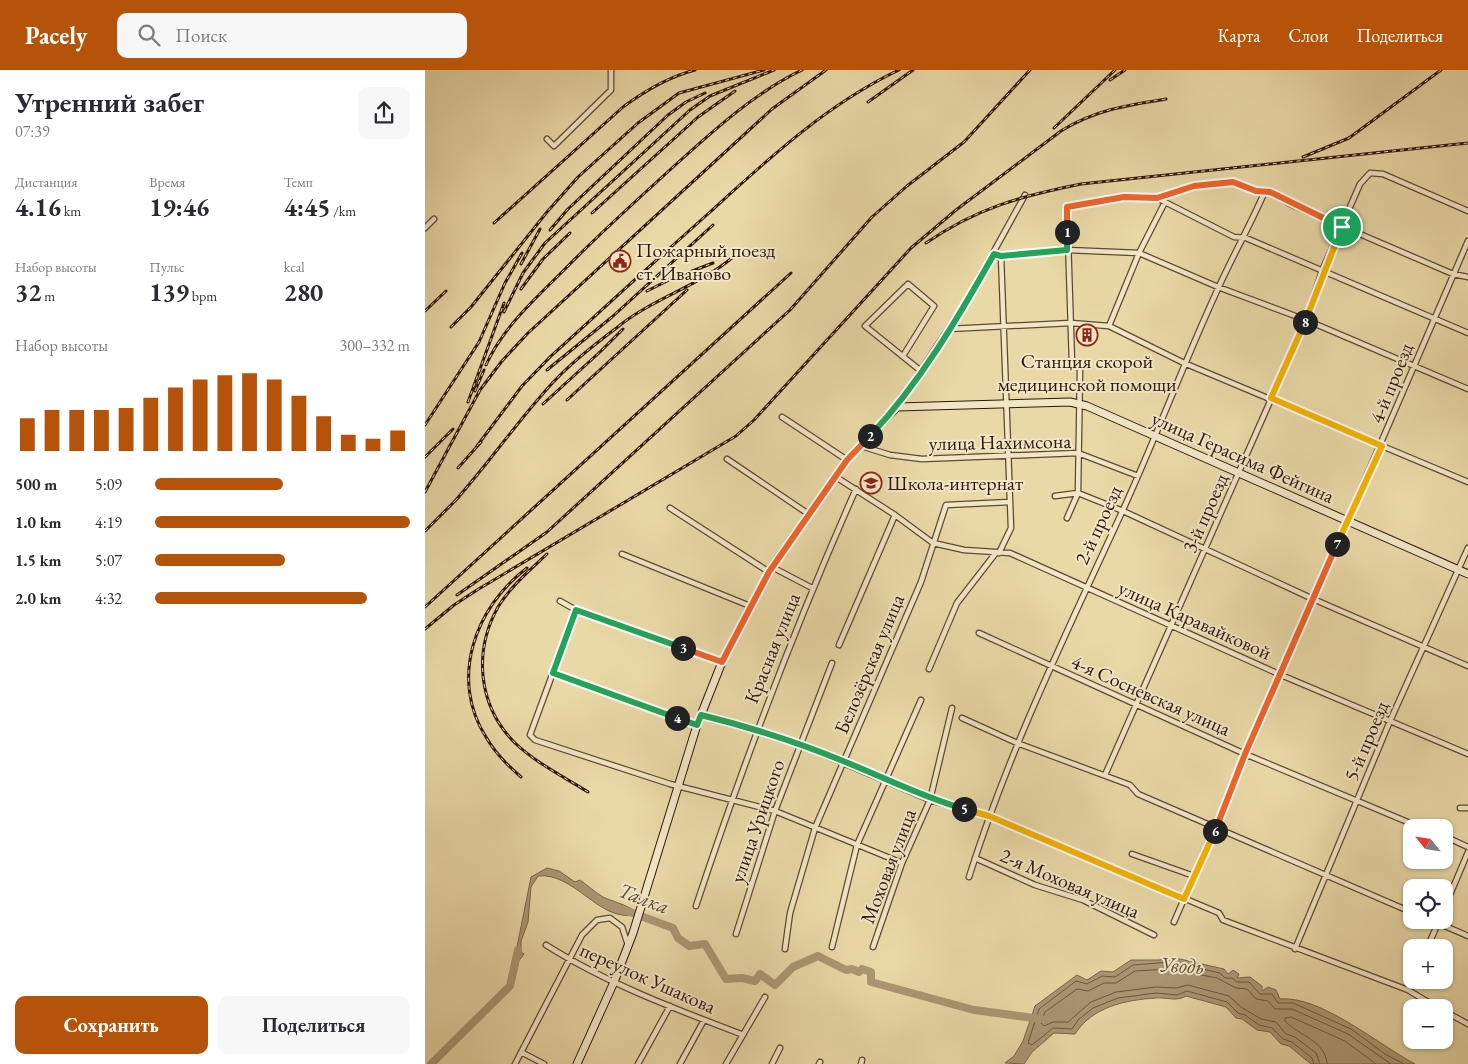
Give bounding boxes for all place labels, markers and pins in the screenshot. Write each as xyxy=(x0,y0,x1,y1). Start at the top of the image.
pin xyxy=(1321,206,1363,248)
pin: 1 xyxy=(1055,220,1079,244)
place label: Пожарный поезд ст. Иваново xyxy=(636,237,775,286)
public building icon: Пожарный поезд ст. Иваново xyxy=(608,249,632,273)
pin: 8 xyxy=(1293,310,1317,334)
building icon: Станция скорой медицинской помощи xyxy=(1075,323,1099,347)
place label: Станция скорой медицинской помощи xyxy=(997,348,1177,397)
pin: 2 xyxy=(857,424,883,448)
place label: Школа-интернат xyxy=(887,470,1023,496)
school or university icon: Школа-интернат xyxy=(859,471,883,495)
pin: 7 xyxy=(1325,532,1349,556)
pin: 3 xyxy=(671,636,695,660)
pin: 4 xyxy=(665,706,689,730)
pin: 5 xyxy=(951,796,977,822)
pin: 6 xyxy=(1203,818,1227,844)

